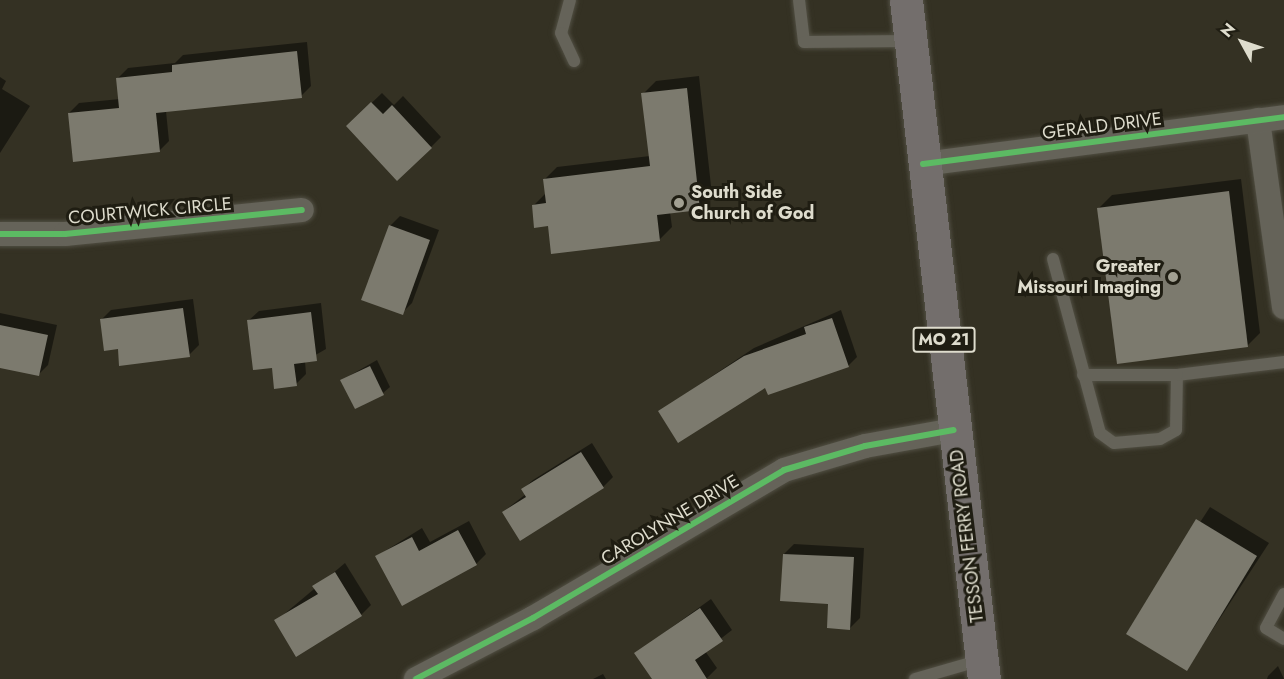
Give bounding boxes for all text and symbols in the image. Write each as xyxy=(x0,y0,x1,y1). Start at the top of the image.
north arrow xyxy=(1212,12,1272,72)
text: N xyxy=(1215,18,1241,42)
street label: GERALD DRIVE xyxy=(1041,108,1163,144)
place label: South Side Church of God xyxy=(691,182,814,224)
street label: COURTWICK CIRCLE xyxy=(67,193,233,229)
marker: South Side Church of God xyxy=(672,196,686,210)
place label: Greater Missouri Imaging xyxy=(1017,256,1161,298)
marker: Greater Missouri Imaging xyxy=(1166,270,1180,284)
road number: MO 21 xyxy=(912,327,976,353)
street label: TESSON FERRY ROAD xyxy=(946,448,988,624)
street label: CAROLYNNE DRIVE xyxy=(597,470,743,570)

